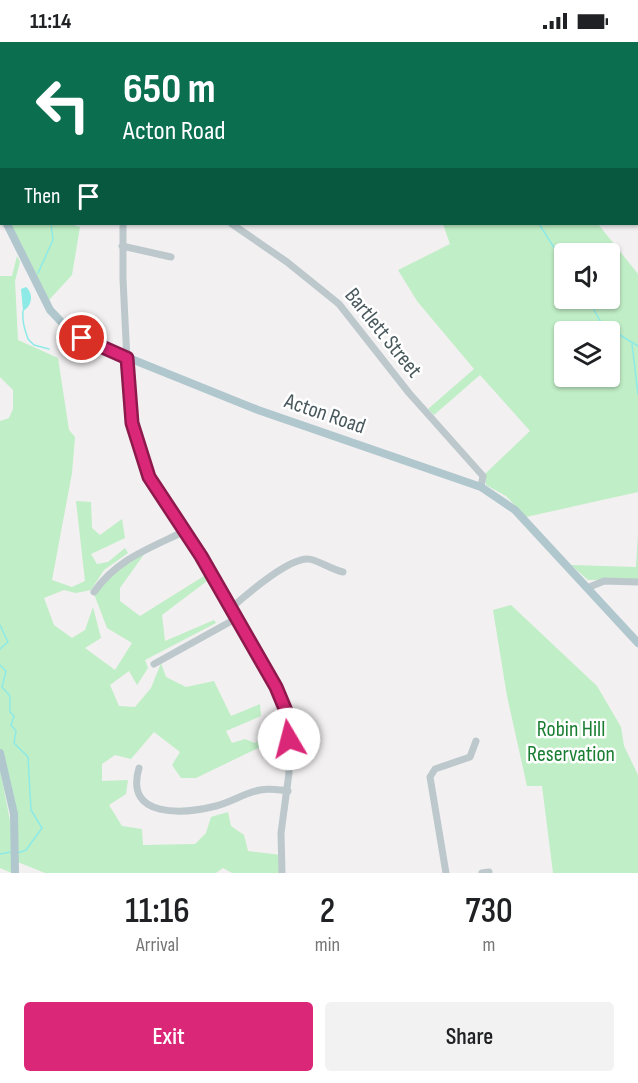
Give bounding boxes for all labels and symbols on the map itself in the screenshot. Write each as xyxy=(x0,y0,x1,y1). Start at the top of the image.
street label: Bartlett Street xyxy=(339,283,428,384)
pin xyxy=(56,312,107,363)
street label: Acton Road xyxy=(280,387,369,440)
position arrow xyxy=(257,707,321,771)
park label: Robin Hill Reservation xyxy=(527,716,615,768)

